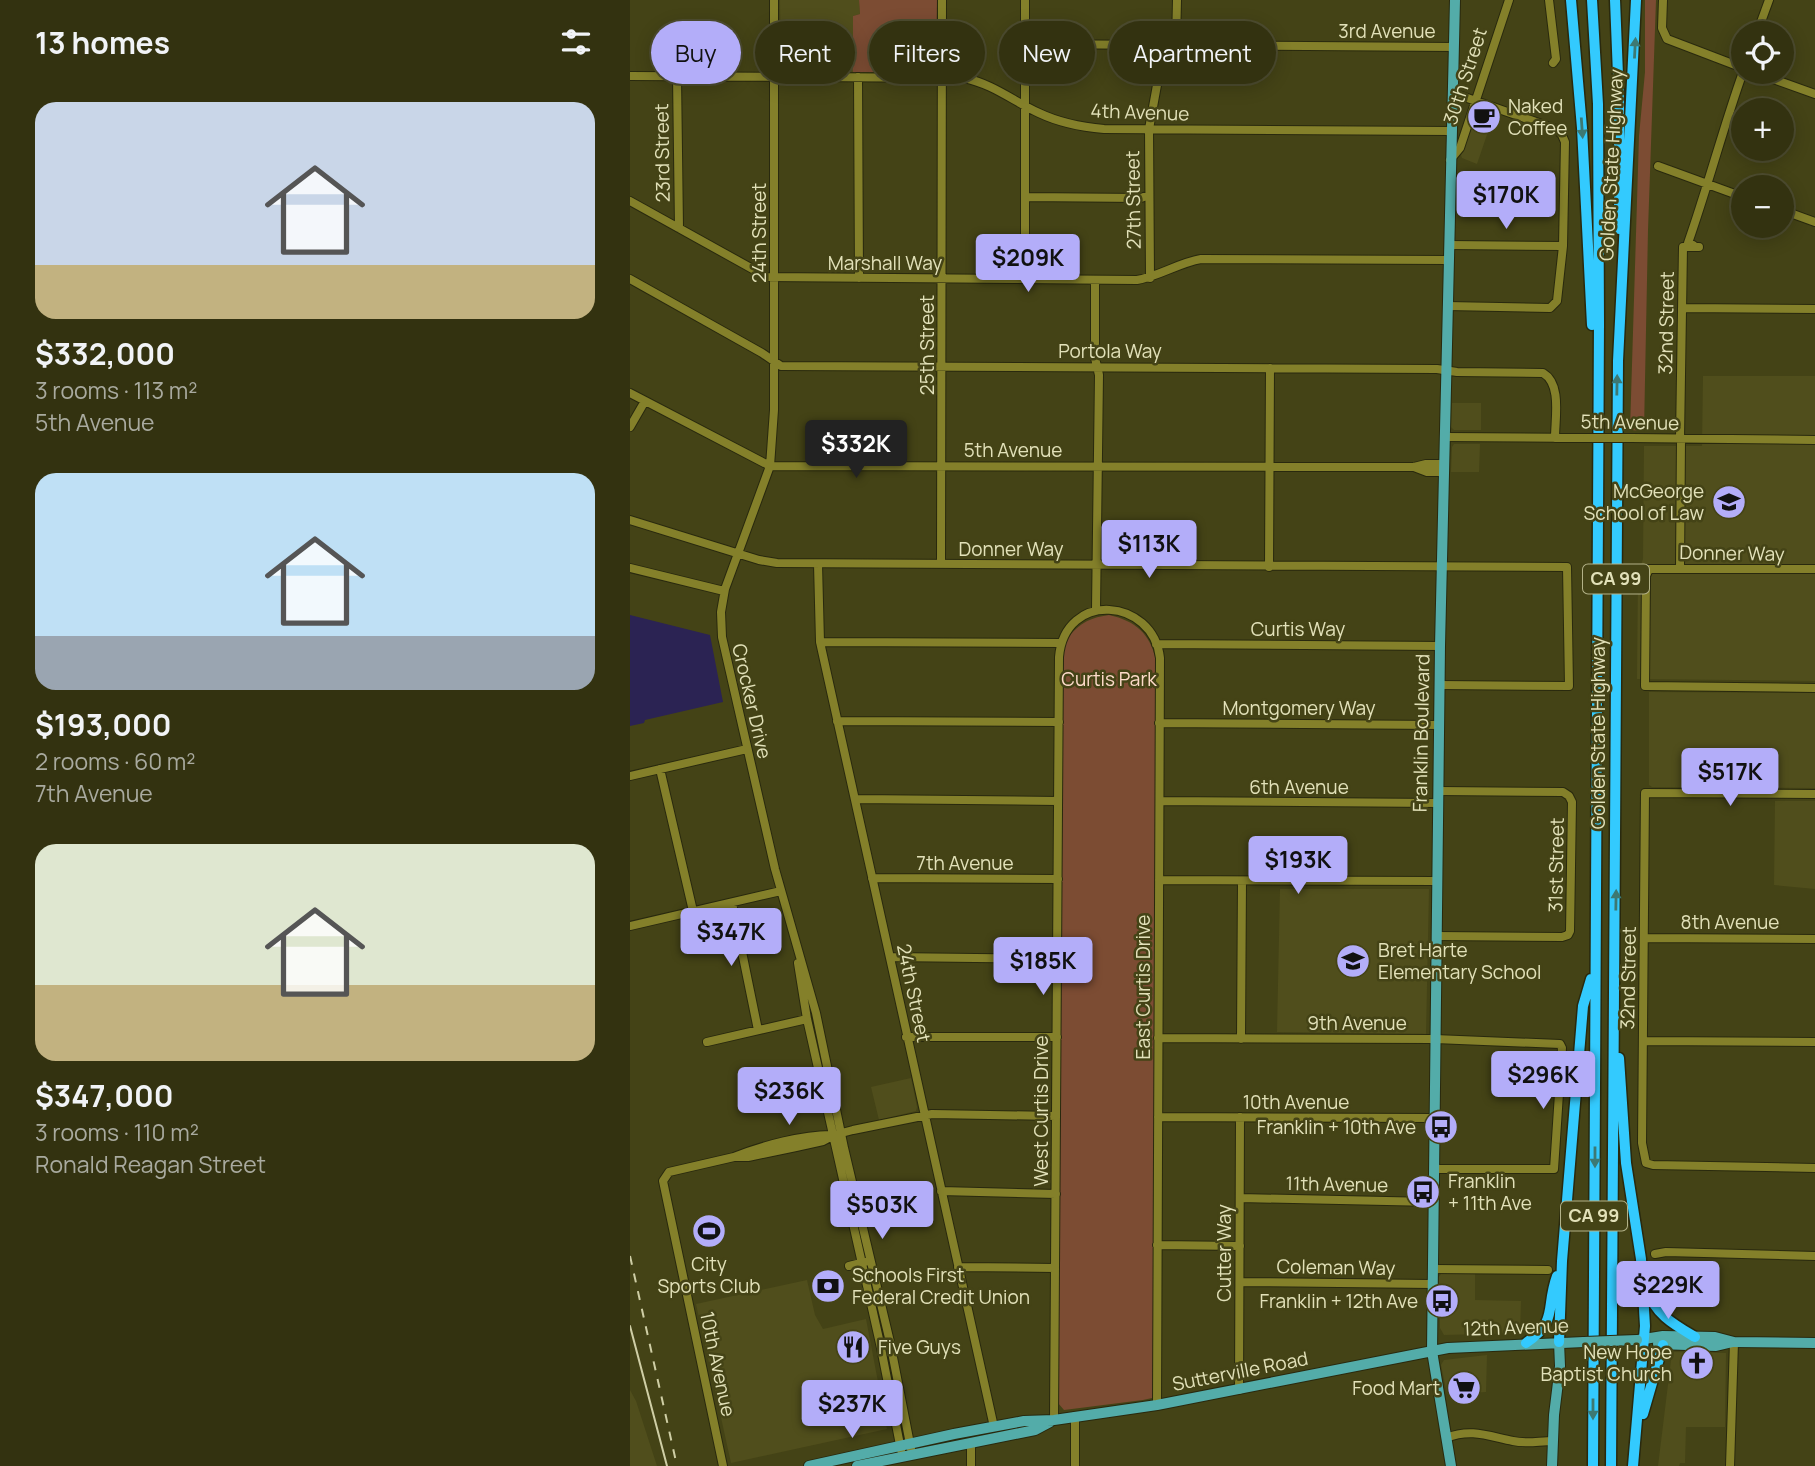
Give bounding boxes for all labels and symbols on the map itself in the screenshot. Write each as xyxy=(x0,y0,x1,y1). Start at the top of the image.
street label: 3rd Avenue xyxy=(1338,18,1436,44)
street label: 30th Street xyxy=(1437,24,1493,128)
one-way arrow xyxy=(1630,37,1641,59)
street label: Golden State Highway xyxy=(1593,68,1629,262)
place label: Naked Coffee xyxy=(1508,93,1567,141)
street label: 4th Avenue xyxy=(1090,97,1190,127)
cafe icon: Naked Coffee xyxy=(1465,98,1503,136)
street label: 23rd Street xyxy=(648,103,676,203)
one-way arrow xyxy=(1576,117,1587,139)
street label: 27th Street xyxy=(1119,150,1147,250)
pin: $170K xyxy=(1457,172,1555,231)
street label: 24th Street xyxy=(746,183,772,283)
pin: $209K xyxy=(979,234,1077,294)
street label: Marshall Way xyxy=(828,250,942,276)
street label: 32nd Street xyxy=(1652,271,1680,375)
street label: 25th Street xyxy=(914,295,940,395)
street label: Portola Way xyxy=(1058,338,1162,364)
one-way arrow xyxy=(1612,374,1623,396)
street label: 5th Avenue xyxy=(1580,408,1680,436)
pin: $332K xyxy=(807,420,905,480)
street label: 5th Avenue xyxy=(964,437,1062,463)
place label: McGeorge School of Law xyxy=(1584,478,1704,526)
school or university icon: McGeorge School of Law xyxy=(1710,483,1748,521)
pin: $113K xyxy=(1100,520,1198,580)
street label: Donner Way xyxy=(958,536,1064,562)
street label: Donner Way xyxy=(1679,539,1785,567)
road number: CA 99 xyxy=(1583,564,1649,594)
street label: Curtis Way xyxy=(1251,616,1345,642)
street label: Golden State Highway xyxy=(1585,637,1611,829)
street label: Crocker Drive xyxy=(726,641,778,761)
street label: Franklin Boulevard xyxy=(1407,654,1435,812)
park label: Curtis Park xyxy=(1061,666,1157,692)
street label: Montgomery Way xyxy=(1222,695,1376,721)
pin: $517K xyxy=(1681,748,1779,808)
street label: 6th Avenue xyxy=(1249,774,1349,800)
street label: 31st Street xyxy=(1542,817,1570,913)
pin: $193K xyxy=(1249,836,1347,896)
street label: 7th Avenue xyxy=(916,850,1014,876)
one-way arrow xyxy=(1610,889,1621,911)
pin: $347K xyxy=(682,908,780,968)
street label: 8th Avenue xyxy=(1681,909,1779,935)
street label: East Curtis Drive xyxy=(1130,915,1156,1059)
street label: 32nd Street xyxy=(1614,926,1642,1030)
pin: $185K xyxy=(994,937,1092,997)
place label: Bret Harte Elementary School xyxy=(1378,937,1541,985)
street label: 24th Street xyxy=(891,941,937,1045)
school or university icon: Bret Harte Elementary School xyxy=(1334,942,1372,980)
street label: 9th Avenue xyxy=(1307,1010,1407,1036)
street label: West Curtis Drive xyxy=(1028,1035,1054,1187)
pin: $296K xyxy=(1494,1052,1592,1111)
pin: $236K xyxy=(740,1068,838,1127)
street label: 10th Avenue xyxy=(1243,1089,1349,1115)
bus stop icon: Franklin + 10th Ave xyxy=(1422,1108,1460,1146)
place label: Franklin + 10th Ave xyxy=(1257,1114,1416,1140)
one-way arrow xyxy=(1589,1146,1601,1168)
place label: Franklin + 11th Ave xyxy=(1448,1168,1532,1216)
street label: 11th Avenue xyxy=(1285,1170,1389,1198)
bus stop icon: Franklin + 11th Ave xyxy=(1404,1173,1442,1211)
pin: $503K xyxy=(833,1182,931,1241)
road number: CA 99 xyxy=(1561,1202,1627,1231)
street label: Cutter Way xyxy=(1211,1204,1237,1302)
sports icon: City Sports Club xyxy=(690,1212,728,1250)
place label: City Sports Club xyxy=(658,1251,761,1299)
street label: Coleman Way xyxy=(1276,1253,1396,1281)
place label: Schools First Federal Credit Union xyxy=(852,1262,1030,1310)
pin: $229K xyxy=(1619,1262,1717,1321)
bank icon: Schools First Federal Credit Union xyxy=(809,1267,847,1305)
bus stop icon: Franklin + 12th Ave xyxy=(1423,1282,1461,1320)
place label: Franklin + 12th Ave xyxy=(1259,1288,1418,1314)
street label: 10th Avenue xyxy=(694,1309,742,1419)
street label: 12th Avenue xyxy=(1463,1312,1569,1342)
restaurant icon: Five Guys xyxy=(834,1328,872,1366)
place label: Five Guys xyxy=(878,1334,961,1360)
place label: New Hope Baptist Church xyxy=(1540,1339,1672,1387)
church icon: New Hope Baptist Church xyxy=(1678,1344,1716,1382)
street label: Sutterville Road xyxy=(1170,1345,1310,1397)
supermarket icon: Food Mart xyxy=(1445,1369,1483,1407)
place label: Food Mart xyxy=(1352,1375,1440,1401)
pin: $237K xyxy=(803,1380,901,1440)
one-way arrow xyxy=(1587,1398,1599,1420)

